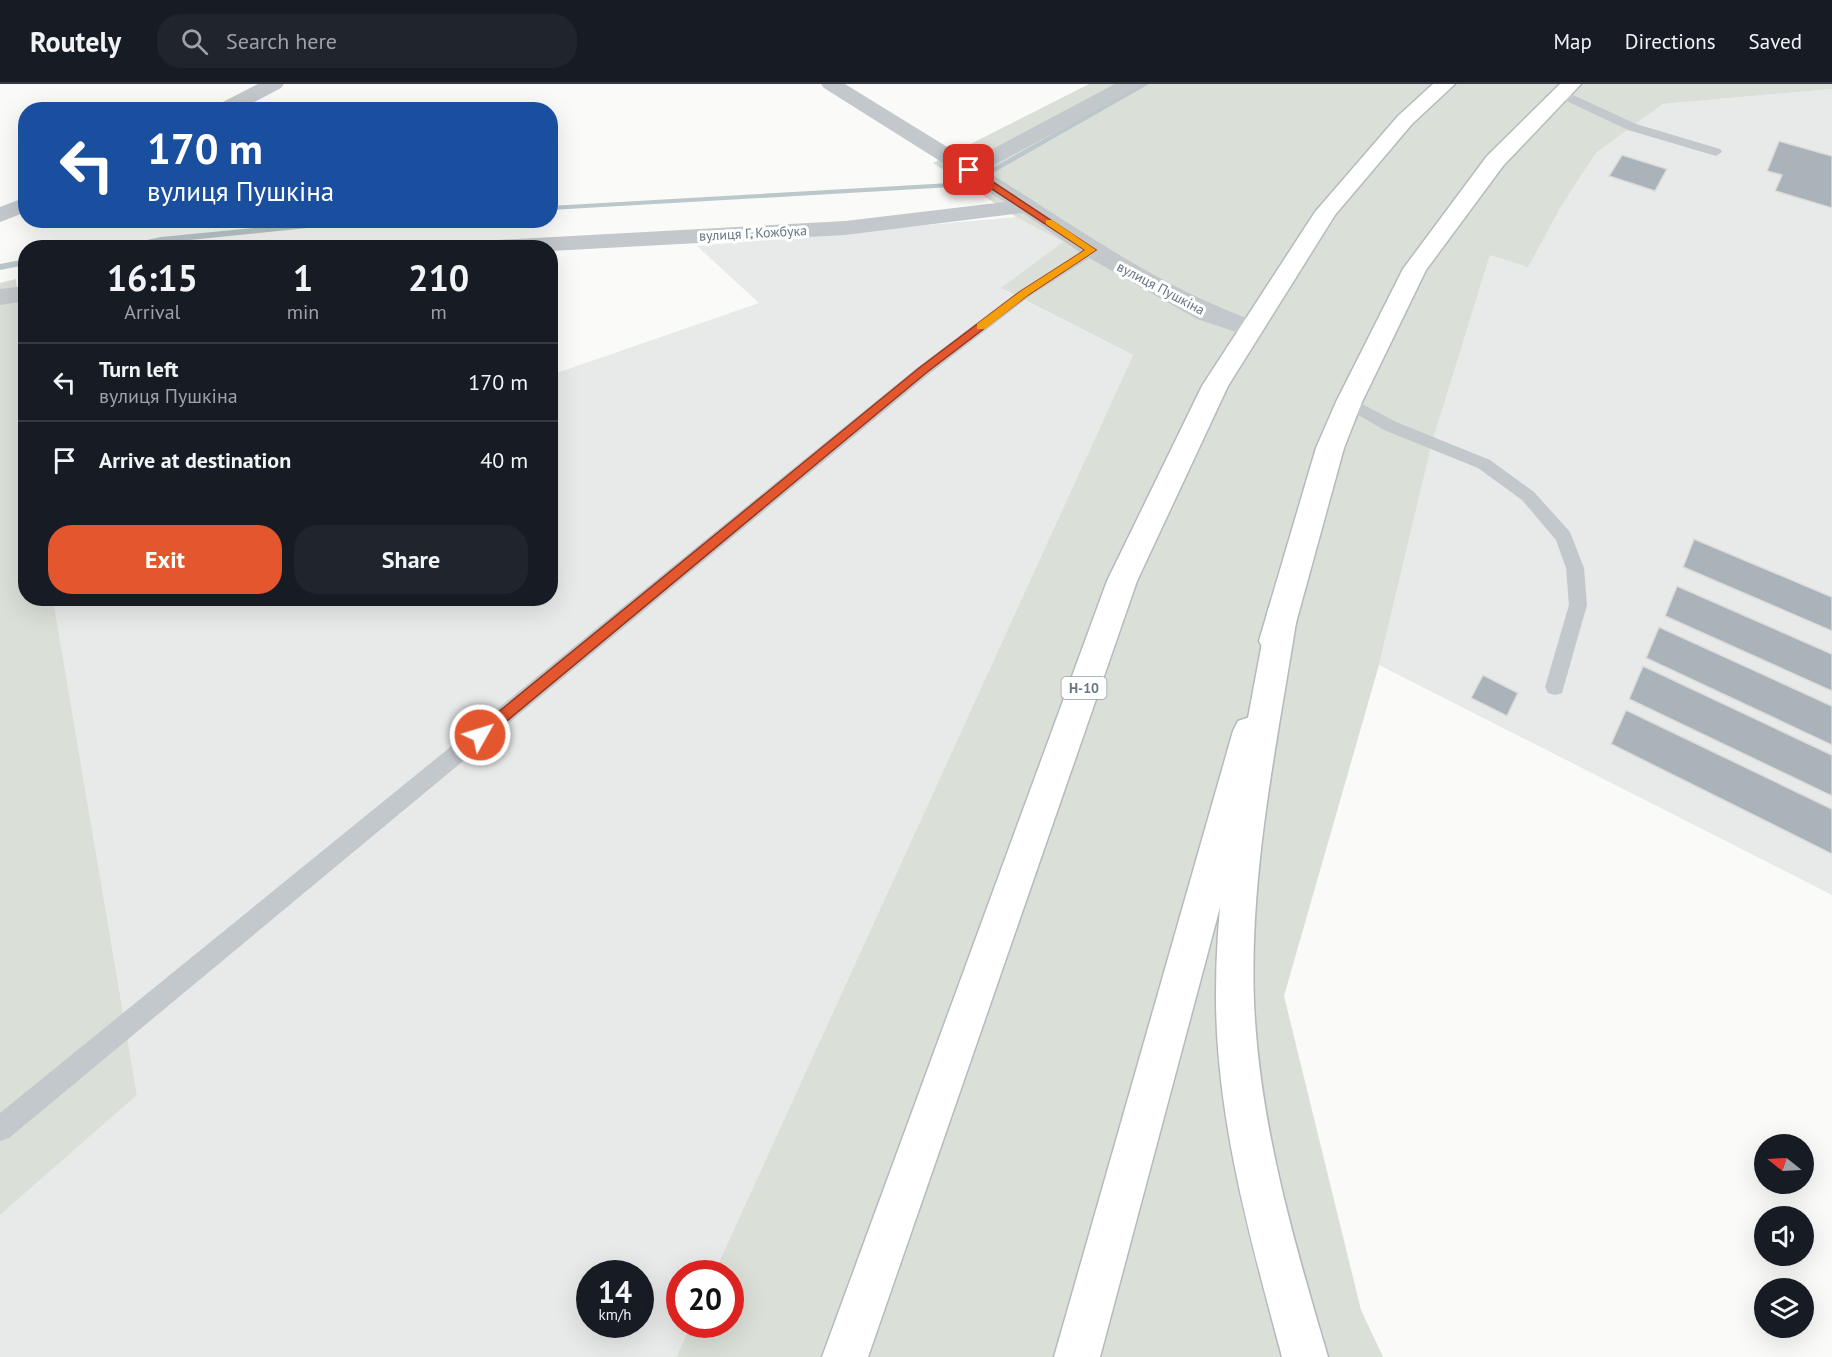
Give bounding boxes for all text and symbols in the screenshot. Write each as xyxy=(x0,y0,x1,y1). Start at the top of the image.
search box xyxy=(157,14,577,68)
text: Routely xyxy=(30,23,121,60)
icon: search xyxy=(178,25,211,58)
text: Search here xyxy=(226,27,337,55)
text: Map xyxy=(1553,28,1592,55)
text: Directions xyxy=(1625,28,1716,55)
text: Saved xyxy=(1749,28,1802,55)
text: 170 m xyxy=(147,121,263,176)
icon: left xyxy=(48,126,126,204)
pin xyxy=(943,144,994,195)
icon: arrive xyxy=(952,153,985,186)
text: вулиця Пушкіна xyxy=(147,174,334,208)
street label: вулиця Г. Кожбука xyxy=(699,221,808,245)
text: 16:15 xyxy=(107,254,198,301)
text: 1 xyxy=(293,254,313,301)
text: 210 xyxy=(408,254,469,301)
street label: вулиця Пушкіна xyxy=(1114,257,1208,319)
text: Arrival xyxy=(124,299,180,325)
text: min xyxy=(287,299,319,325)
text: m xyxy=(431,299,447,325)
text: Turn left xyxy=(99,355,179,383)
icon: left xyxy=(48,366,81,399)
text: 170 m xyxy=(468,368,528,396)
text: вулиця Пушкіна xyxy=(99,383,238,409)
icon: arrive xyxy=(48,444,81,477)
text: Arrive at destination xyxy=(99,446,291,474)
text: 40 m xyxy=(480,446,528,474)
button: Exit xyxy=(48,525,282,594)
button: Share xyxy=(294,525,528,594)
road number: Н-10 xyxy=(1062,677,1106,699)
position arrow xyxy=(448,703,512,767)
north arrow xyxy=(1754,1134,1814,1194)
map controls xyxy=(1754,1134,1814,1338)
button: sound xyxy=(1754,1206,1814,1266)
speed limit sign: 20 xyxy=(666,1260,744,1338)
text: 14 xyxy=(598,1272,632,1311)
button: layers xyxy=(1754,1278,1814,1338)
text: km/h xyxy=(599,1305,631,1324)

